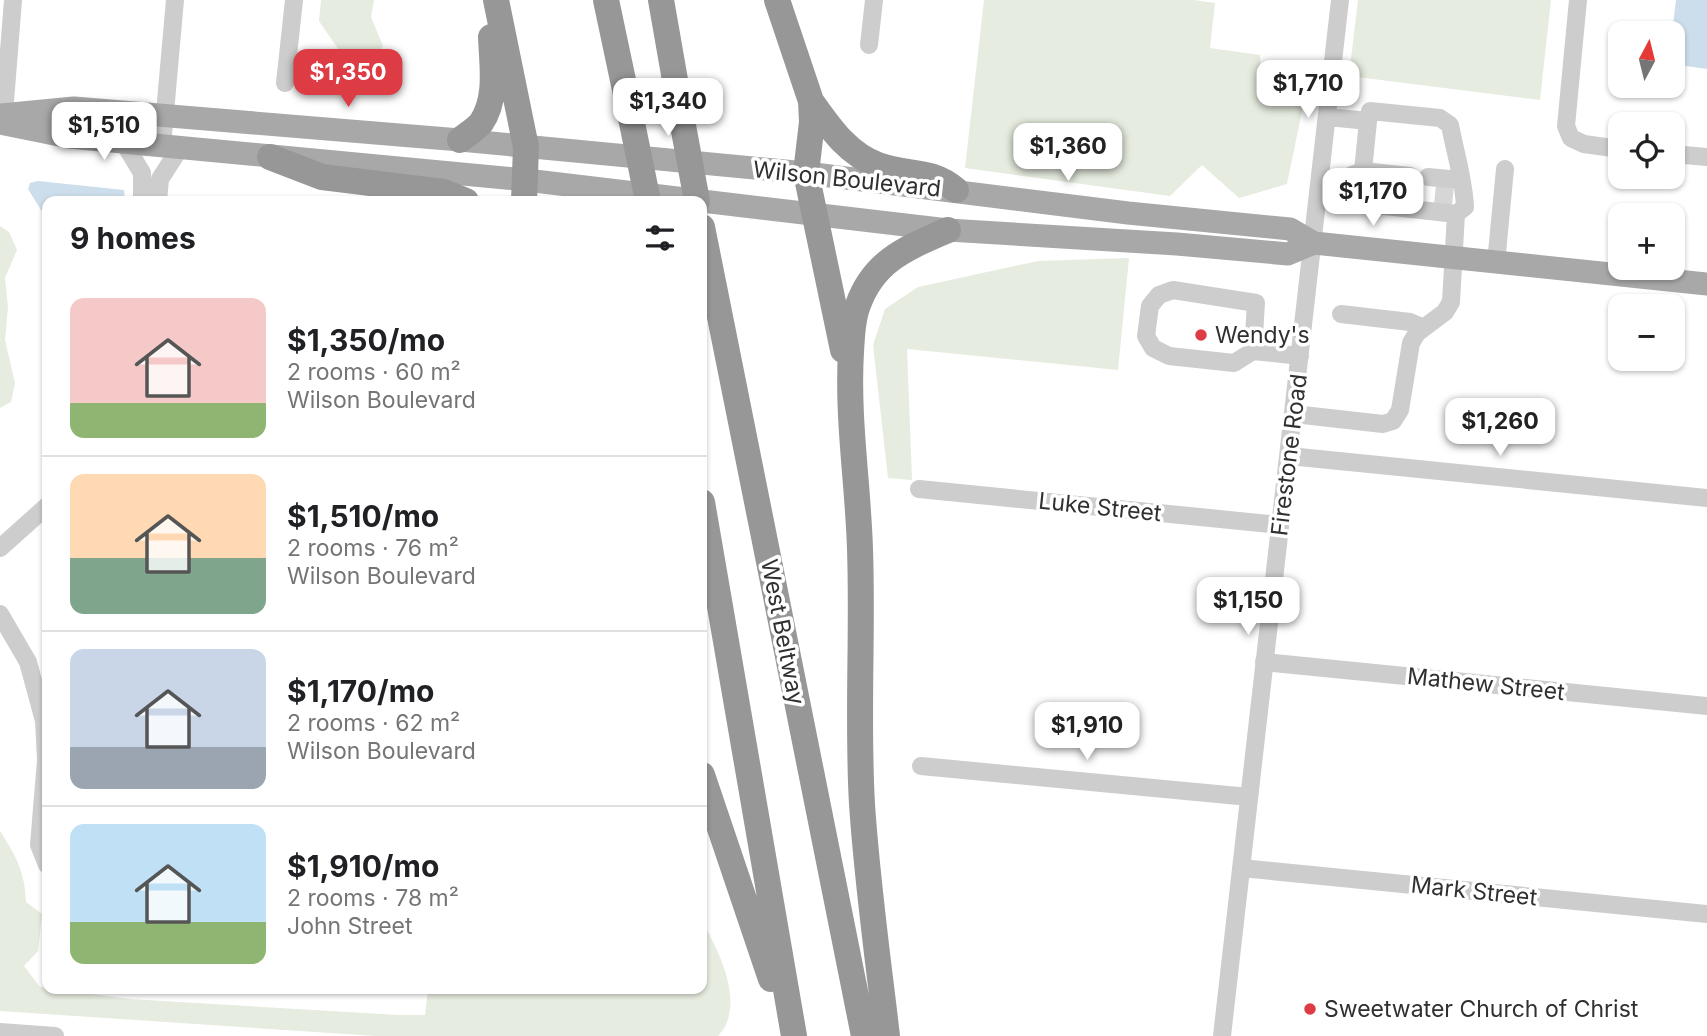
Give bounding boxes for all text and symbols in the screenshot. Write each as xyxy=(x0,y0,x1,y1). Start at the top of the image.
north arrow xyxy=(1608,21,1685,98)
map controls xyxy=(1608,21,1685,371)
pin: $1,350 xyxy=(291,50,405,109)
text: $1,350 xyxy=(309,58,387,86)
pin: $1,710 xyxy=(1251,60,1365,120)
text: $1,710 xyxy=(1273,69,1343,97)
pin: $1,340 xyxy=(611,78,725,138)
text: $1,340 xyxy=(629,87,707,115)
pin: $1,510 xyxy=(47,102,161,162)
text: $1,510 xyxy=(68,111,140,139)
button: locate xyxy=(1608,112,1685,189)
pin: $1,360 xyxy=(1011,124,1125,183)
text: $1,360 xyxy=(1029,132,1107,160)
street label: Wilson Boulevard xyxy=(752,155,942,203)
pin: $1,170 xyxy=(1316,168,1430,228)
text: $1,170 xyxy=(1338,177,1408,205)
button: + xyxy=(1608,203,1685,280)
icon: filters xyxy=(641,219,679,257)
text: 9 homes xyxy=(70,220,196,256)
button: − xyxy=(1608,294,1685,371)
place label: Wendy's xyxy=(1215,321,1310,349)
text: $1,350/mo xyxy=(287,322,445,358)
icon: home xyxy=(126,326,210,410)
marker: Wendy's xyxy=(1193,327,1209,343)
text: 2 rooms · 60 m² xyxy=(287,358,461,386)
street label: Firestone Road xyxy=(1265,372,1313,538)
text: Wilson Boulevard xyxy=(287,386,476,414)
pin: $1,260 xyxy=(1443,398,1557,458)
text: $1,260 xyxy=(1461,407,1539,435)
street label: Luke Street xyxy=(1037,487,1163,527)
text: $1,510/mo xyxy=(287,498,439,534)
icon: home xyxy=(126,502,210,586)
text: 2 rooms · 76 m² xyxy=(287,534,459,562)
street label: West Beltway xyxy=(755,557,811,707)
text: Wilson Boulevard xyxy=(287,562,476,590)
pin: $1,150 xyxy=(1191,578,1305,637)
text: $1,150 xyxy=(1213,586,1283,614)
street label: Mathew Street xyxy=(1406,662,1566,706)
text: $1,170/mo xyxy=(287,673,434,709)
icon: home xyxy=(126,677,210,761)
pin: $1,910 xyxy=(1030,702,1144,762)
text: 2 rooms · 62 m² xyxy=(287,709,460,737)
text: $1,910 xyxy=(1051,711,1123,739)
text: Wilson Boulevard xyxy=(287,737,476,765)
text: $1,910/mo xyxy=(287,848,439,884)
icon: home xyxy=(126,852,210,936)
street label: Mark Street xyxy=(1410,870,1539,912)
text: 2 rooms · 78 m² xyxy=(287,884,459,912)
text: John Street xyxy=(287,912,412,940)
place label: Sweetwater Church of Christ xyxy=(1324,995,1639,1023)
marker: Sweetwater Church of Christ xyxy=(1302,1001,1318,1017)

